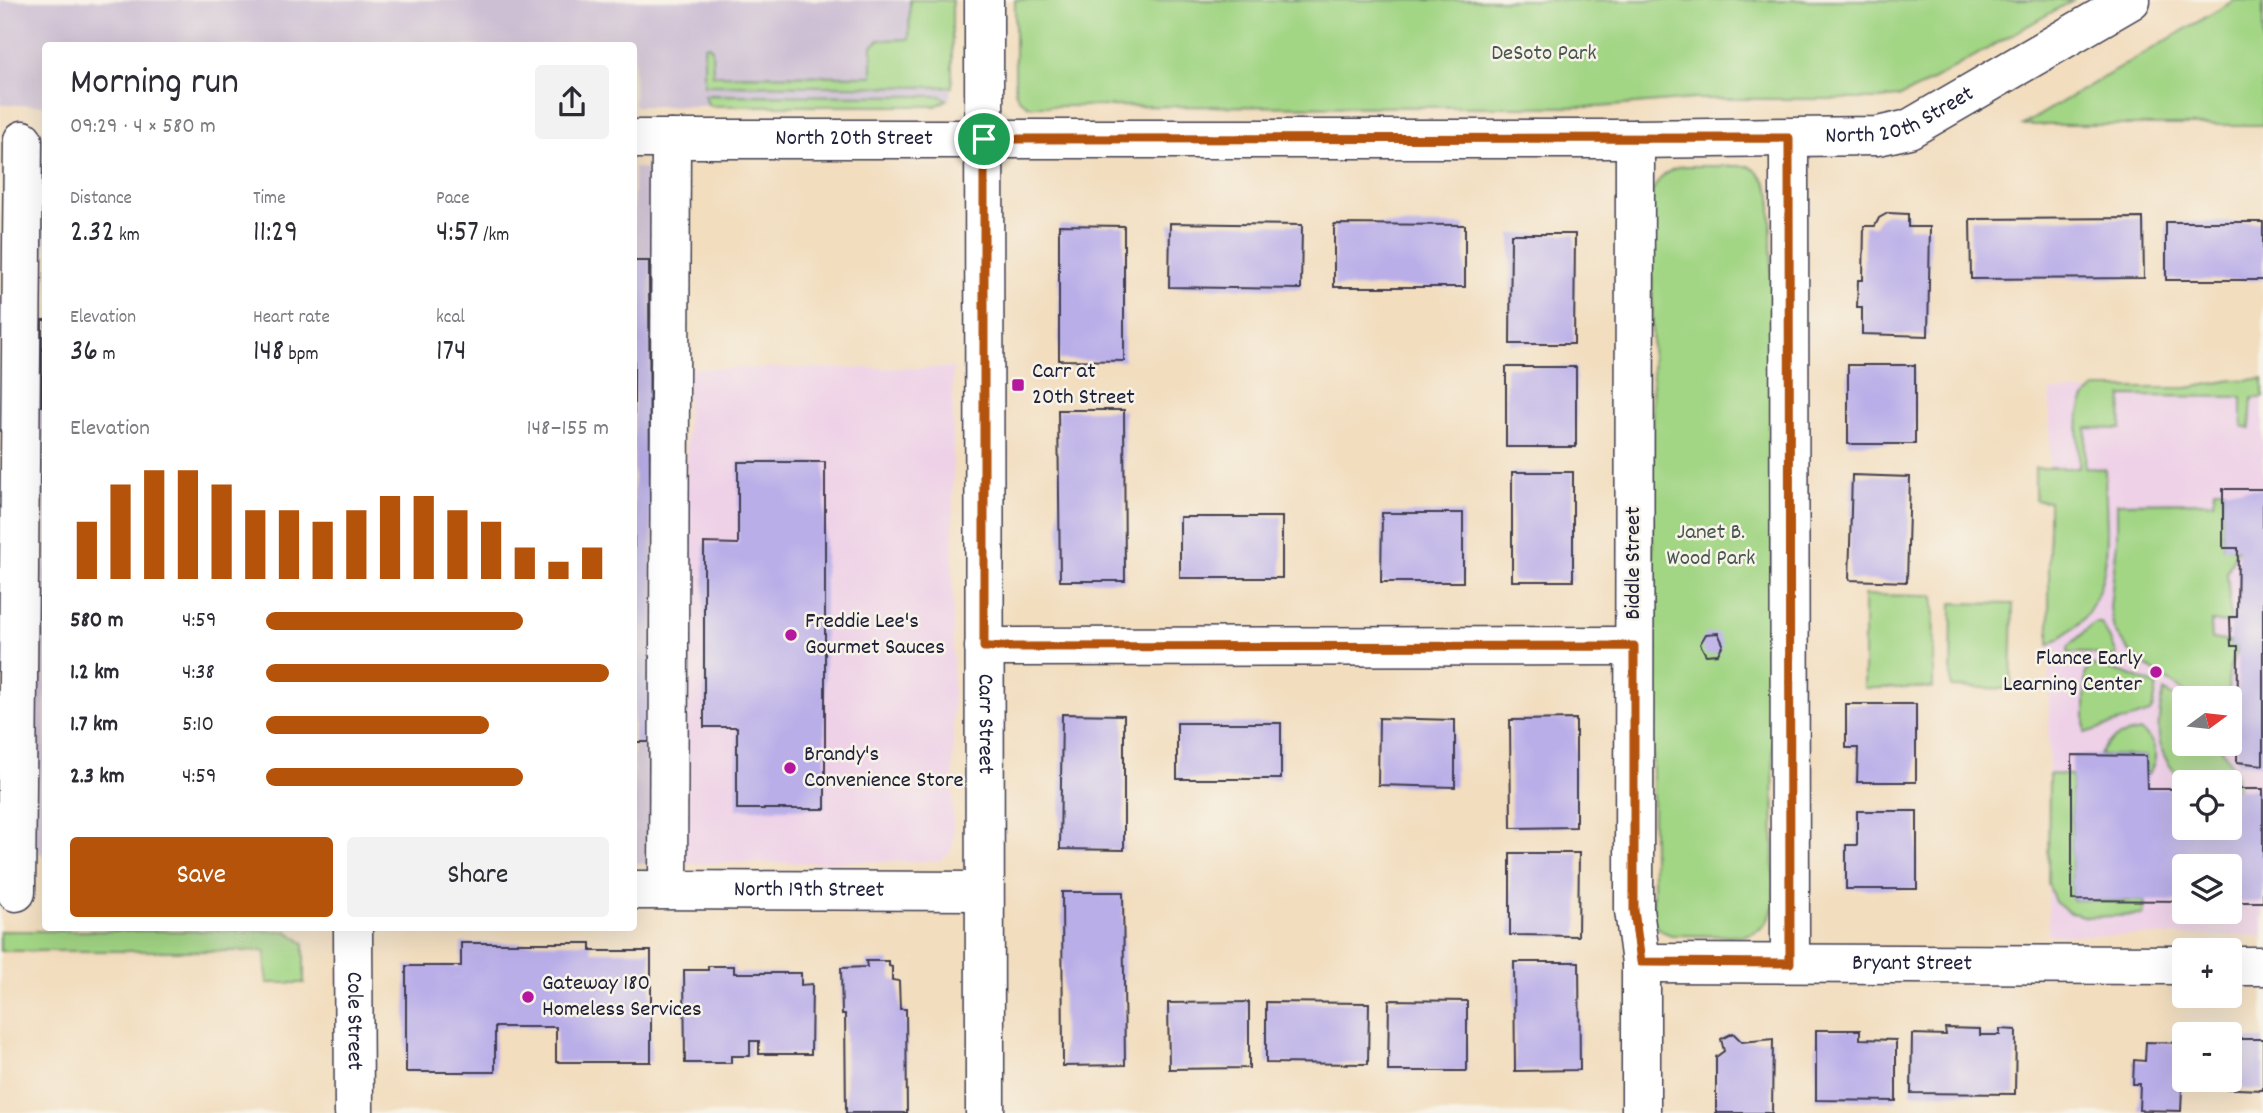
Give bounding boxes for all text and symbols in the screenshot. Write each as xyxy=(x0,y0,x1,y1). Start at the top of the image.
park label: DeSoto Park xyxy=(1491,38,1597,71)
text: Morning run xyxy=(70,57,239,112)
button: share xyxy=(535,65,609,139)
street label: North 20th Street xyxy=(1825,78,1980,153)
pin xyxy=(954,109,1014,169)
text: 09:29 · 4 × 580 m xyxy=(70,111,216,144)
icon: arrive xyxy=(965,120,1003,158)
street label: North 20th Street xyxy=(775,123,933,156)
text: Distance xyxy=(70,186,132,213)
text: Time xyxy=(253,186,286,213)
text: Pace xyxy=(436,186,470,213)
text: 2.32 xyxy=(70,213,115,256)
text: 11:29 xyxy=(253,213,298,256)
text: 4:57 xyxy=(436,213,479,256)
text: km xyxy=(115,223,140,250)
text: /km xyxy=(479,223,509,250)
text: Elevation xyxy=(70,305,136,332)
text: Heart rate xyxy=(253,305,330,332)
text: kcal xyxy=(436,305,465,332)
text: 36 xyxy=(70,332,98,375)
text: 148 xyxy=(253,332,284,375)
text: 174 xyxy=(436,332,467,375)
text: m xyxy=(98,342,115,369)
text: bpm xyxy=(284,342,318,369)
place label: Carr at 20th Street xyxy=(1032,356,1135,415)
marker: Carr at 20th Street xyxy=(1010,377,1026,393)
text: Elevation xyxy=(70,413,150,446)
text: 148–155 m xyxy=(526,413,609,446)
street label: Biddle Street xyxy=(1618,506,1651,620)
park label: Janet B. Wood Park xyxy=(1667,517,1755,576)
text: 580 m xyxy=(70,605,123,638)
text: 4:59 xyxy=(182,605,217,638)
place label: Freddie Lee's Gourmet Sauces xyxy=(805,606,945,665)
marker: Freddie Lee's Gourmet Sauces xyxy=(783,627,799,643)
place label: Flance Early Learning Center xyxy=(2003,643,2143,702)
text: 1.2 km xyxy=(70,657,119,690)
text: 4:38 xyxy=(182,657,215,690)
marker: Flance Early Learning Center xyxy=(2148,664,2164,680)
street label: Carr Street xyxy=(968,674,1001,774)
north arrow xyxy=(2172,686,2242,756)
map controls xyxy=(2172,686,2242,1092)
text: 1.7 km xyxy=(70,709,118,742)
text: 5:10 xyxy=(182,709,214,742)
place label: Brandy's Convenience Store xyxy=(804,739,964,798)
marker: Brandy's Convenience Store xyxy=(782,760,798,776)
text: 2.3 km xyxy=(70,761,125,794)
text: 4:59 xyxy=(182,761,217,794)
button: locate xyxy=(2172,770,2242,840)
button: Save xyxy=(70,837,333,917)
button: Share xyxy=(347,837,609,917)
button: layers xyxy=(2172,854,2242,924)
street label: North 19th Street xyxy=(734,874,884,907)
button: + xyxy=(2172,938,2242,1008)
street label: Bryant Street xyxy=(1852,947,1972,981)
place label: Gateway 180 Homeless Services xyxy=(542,968,702,1027)
street label: Cole Street xyxy=(337,972,370,1070)
marker: Gateway 180 Homeless Services xyxy=(520,989,536,1005)
button: − xyxy=(2172,1022,2242,1092)

